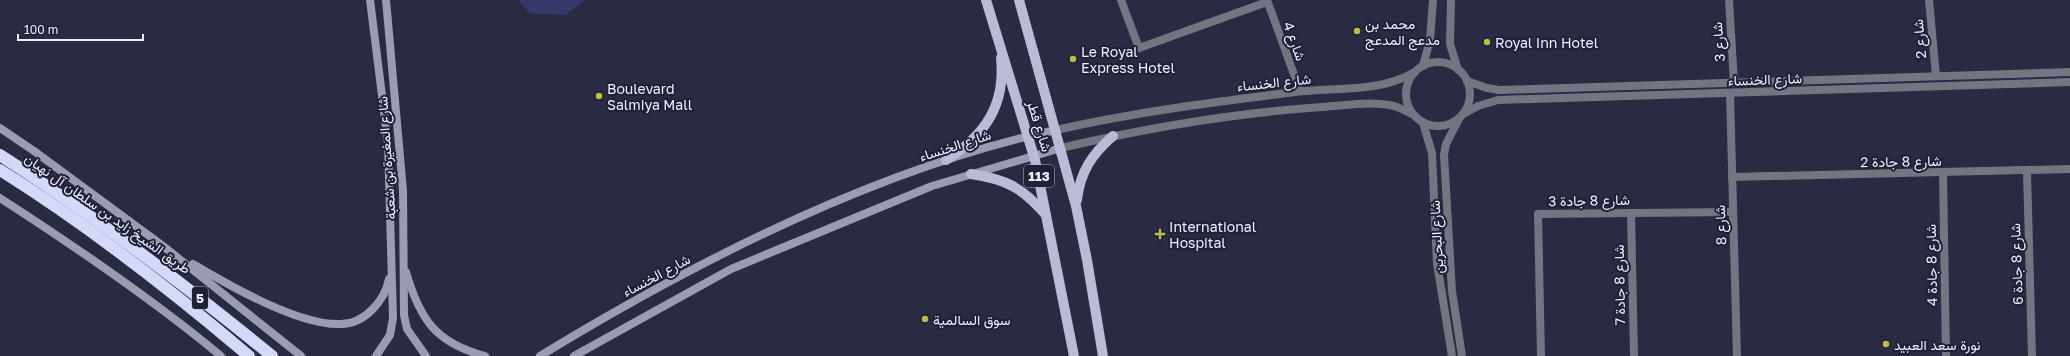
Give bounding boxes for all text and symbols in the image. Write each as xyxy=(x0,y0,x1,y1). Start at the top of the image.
place label: محمد بن مدعج المدعج xyxy=(1365,15,1440,51)
scale bar xyxy=(18,16,143,42)
street label: شارع 2 xyxy=(1909,18,1932,60)
street label: شارع 4 xyxy=(1277,19,1310,64)
street label: شارع 3 xyxy=(1708,21,1731,62)
text: 100 m xyxy=(24,22,58,37)
marker: محمد بن مدعج المدعج xyxy=(1352,26,1362,36)
place label: Royal Inn Hotel xyxy=(1495,34,1598,51)
marker: Royal Inn Hotel xyxy=(1482,37,1492,47)
place label: Le Royal Express Hotel xyxy=(1081,43,1175,76)
marker: Le Royal Express Hotel xyxy=(1068,54,1078,64)
street label: شارع الخنساء xyxy=(1728,69,1803,92)
street label: شارع الخنساء xyxy=(1236,70,1312,97)
place label: Boulevard Salmiya Mall xyxy=(607,80,692,113)
marker: Boulevard Salmiya Mall xyxy=(594,91,604,101)
street label: شارع المغيرة بن شعبة xyxy=(373,95,402,220)
street label: شارع قطر xyxy=(1021,97,1056,155)
street label: شارع الخنساء xyxy=(917,125,994,167)
street label: طريق الشيخ زايد بن سلطان آل نهيان xyxy=(20,149,194,279)
street label: شارع 8 جادة 2 xyxy=(1860,152,1942,173)
road number: 113 xyxy=(1024,165,1054,187)
street label: شارع 8 جادة 3 xyxy=(1548,191,1630,212)
street label: شارع البحرين xyxy=(1426,200,1449,274)
street label: شارع 8 xyxy=(1711,205,1732,245)
place label: International Hospital xyxy=(1169,218,1256,251)
street label: شارع 8 جادة 6 xyxy=(2006,223,2029,305)
street label: شارع 8 جادة 4 xyxy=(1922,224,1943,306)
marker: International Hospital xyxy=(1154,228,1166,240)
street label: شارع 8 جادة 7 xyxy=(1610,244,1631,326)
street label: شارع الخنساء xyxy=(619,250,694,303)
road number: 5 xyxy=(192,287,208,309)
place label: سوق السالمية xyxy=(933,311,1011,329)
marker: سوق السالمية xyxy=(920,314,930,324)
place label: نورة سعد العبيد xyxy=(1894,336,1981,354)
marker: نورة سعد العبيد xyxy=(1881,339,1891,349)

